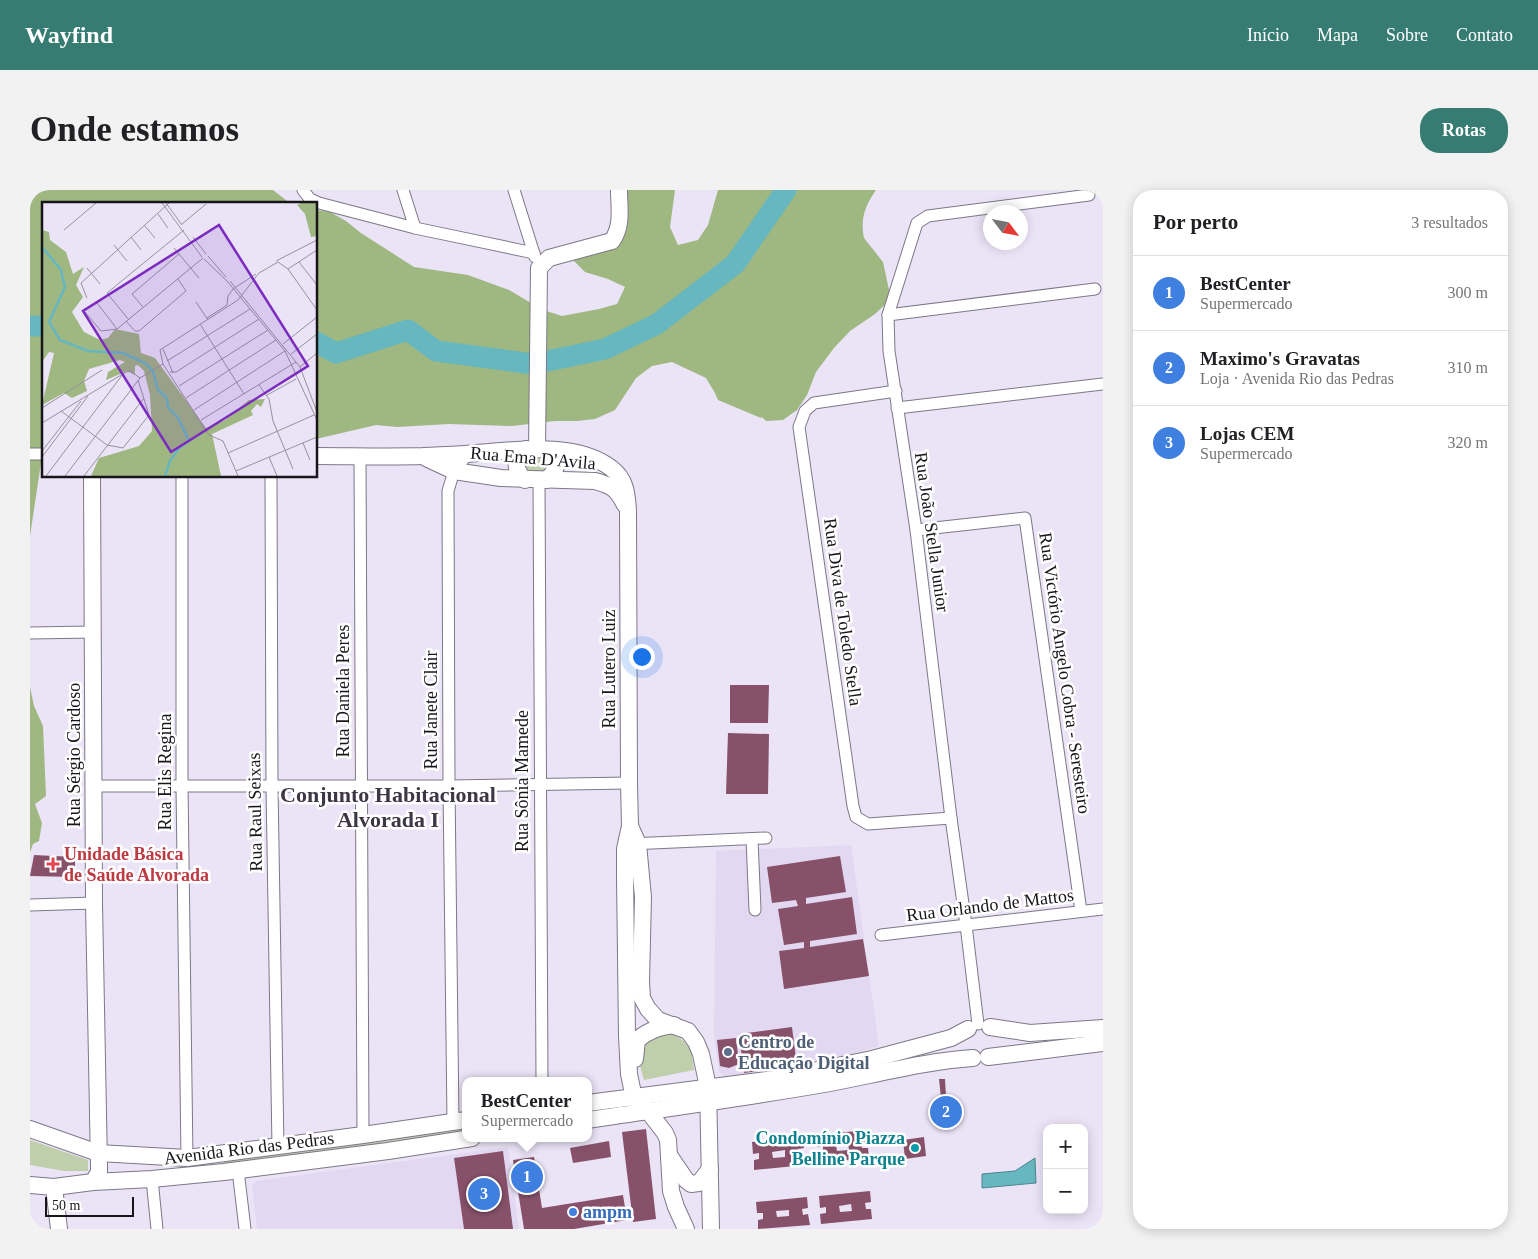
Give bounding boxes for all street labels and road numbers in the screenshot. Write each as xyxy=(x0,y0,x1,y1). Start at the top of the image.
street label: Rua Ema D'Avila xyxy=(469,443,597,473)
street label: Rua João Stella Junior xyxy=(911,451,953,613)
street label: Rua Diva de Toledo Stella xyxy=(820,517,866,707)
street label: Rua Victório Angelo Cobra - Seresteiro xyxy=(1035,531,1095,815)
street label: Rua Lutero Luiz xyxy=(599,610,619,728)
street label: Rua Daniela Peres xyxy=(333,625,353,757)
street label: Rua Janete Clair xyxy=(421,651,441,769)
street label: Rua Sérgio Cardoso xyxy=(64,683,84,827)
street label: Rua Sônia Mamede xyxy=(512,710,532,852)
street label: Rua Elis Regina xyxy=(155,713,175,830)
street label: Rua Raul Seixas xyxy=(244,752,266,872)
street label: Rua Orlando de Mattos xyxy=(905,885,1075,925)
street label: Avenida Rio das Pedras xyxy=(163,1128,335,1168)

